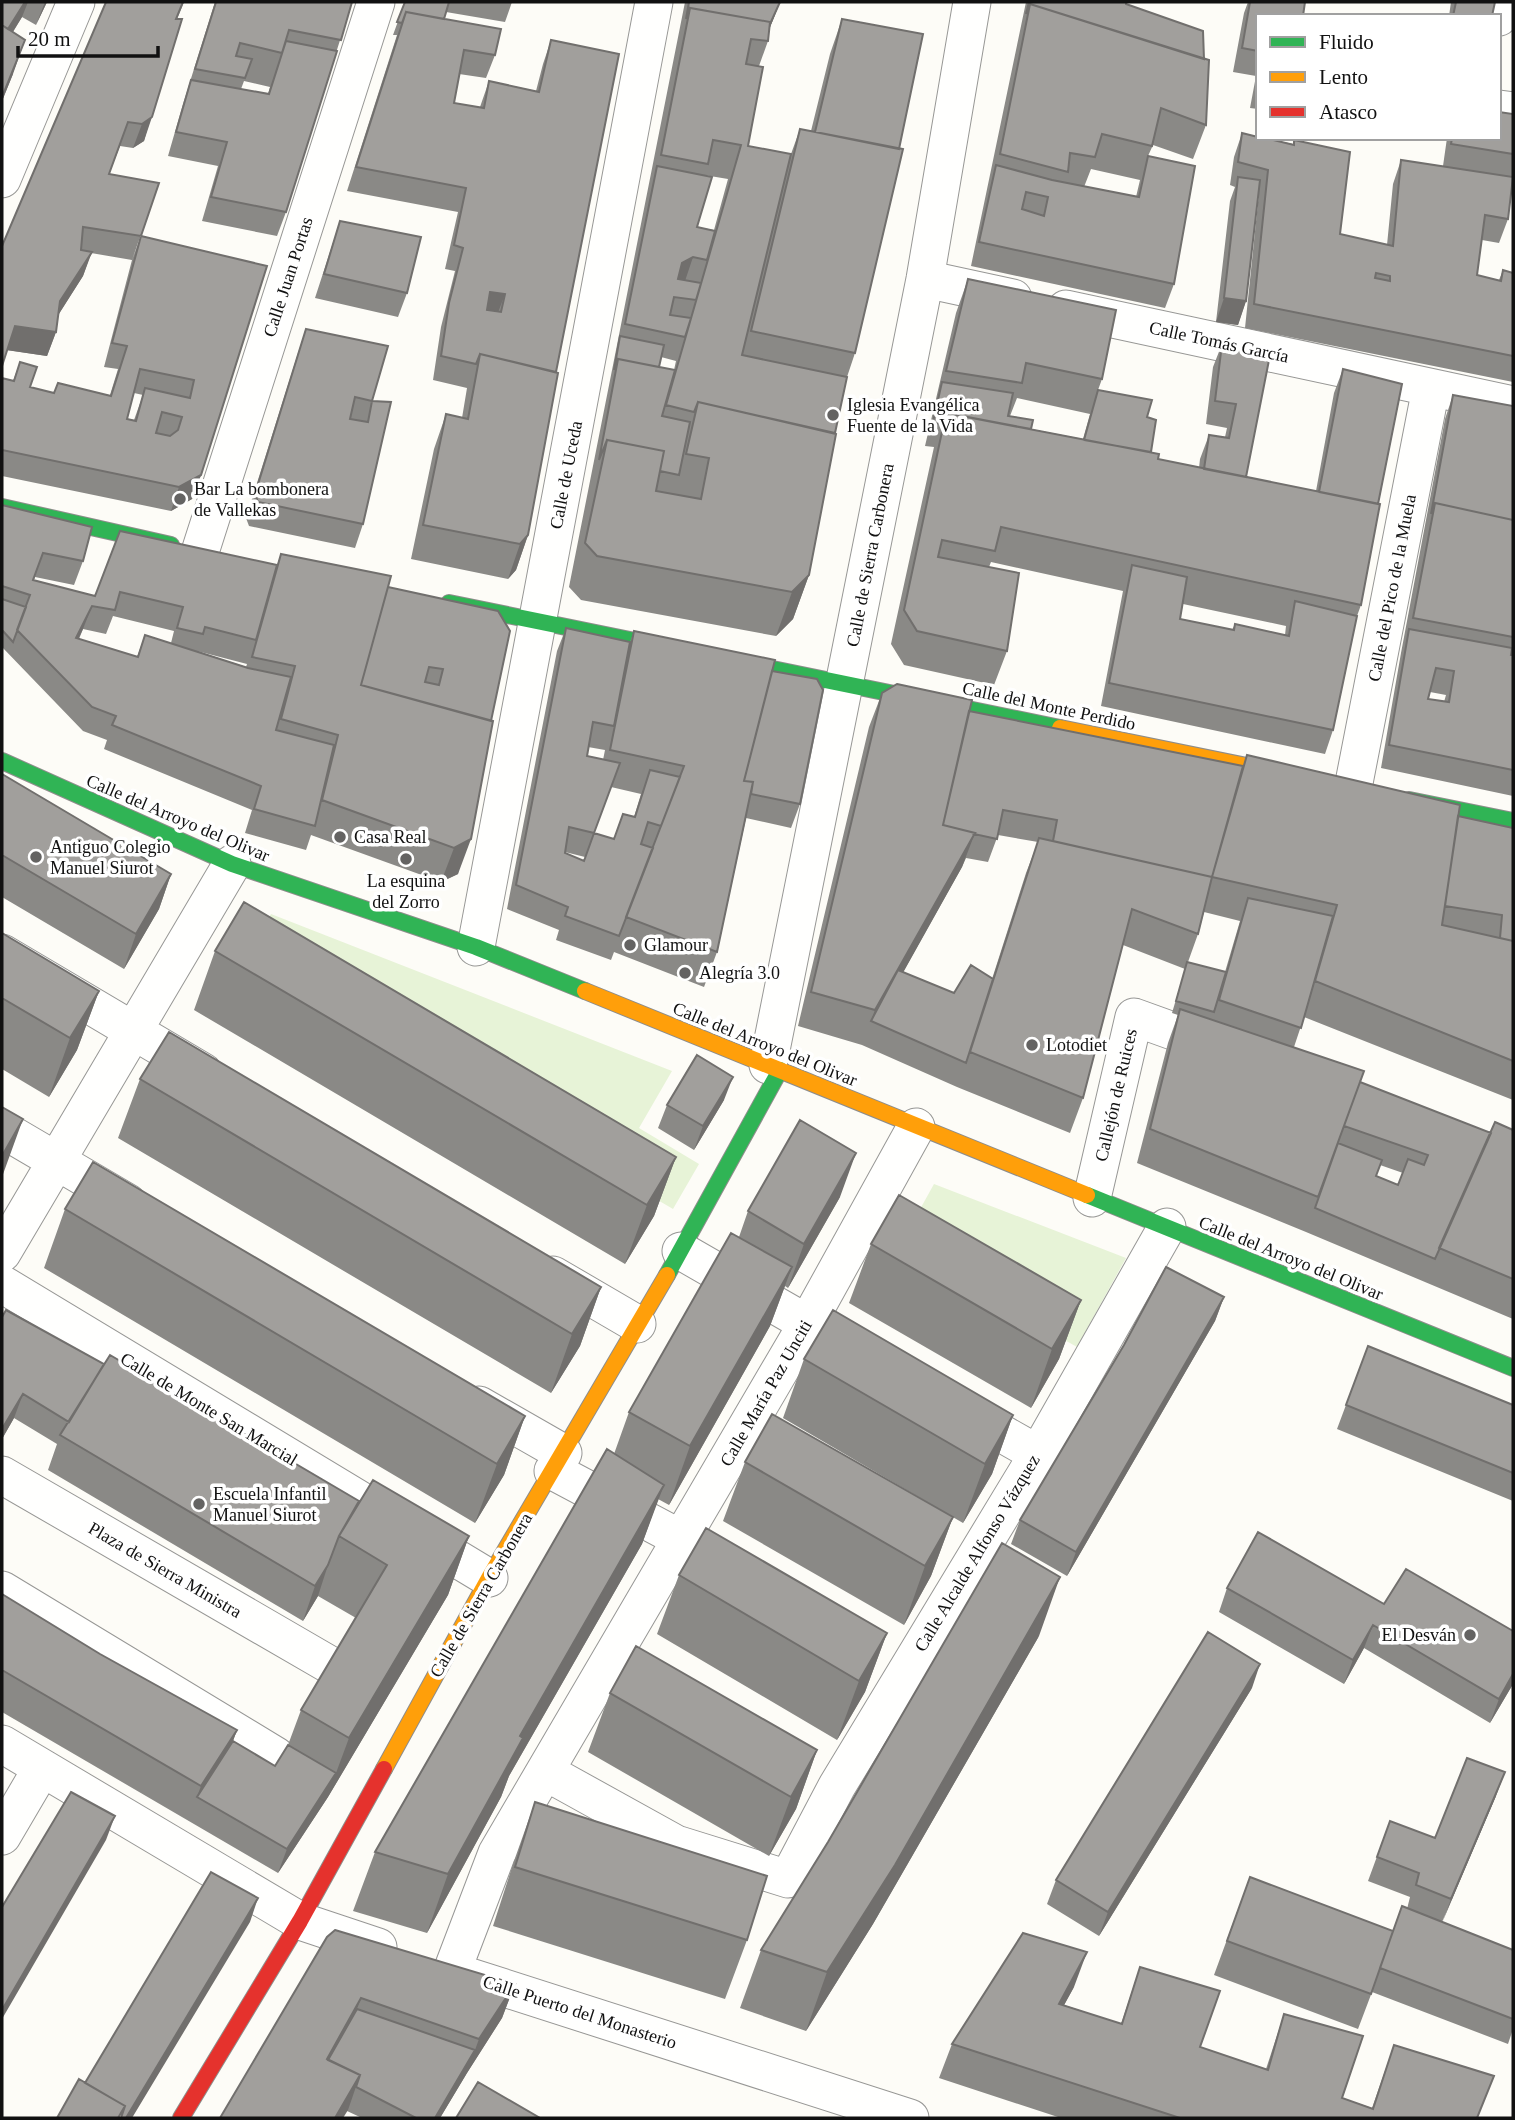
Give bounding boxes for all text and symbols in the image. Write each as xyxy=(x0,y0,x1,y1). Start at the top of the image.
scale bar xyxy=(18,14,158,58)
legend xyxy=(1256,14,1501,140)
text: 20 m xyxy=(28,27,71,51)
text: Fluido xyxy=(1319,30,1374,54)
text: Lento xyxy=(1319,65,1368,89)
text: Atasco xyxy=(1319,100,1377,124)
street label: Calle Juan Portas xyxy=(259,214,317,340)
street label: Calle Tomás García xyxy=(1147,317,1291,367)
place label: Iglesia Evangélica Fuente de la Vida xyxy=(847,395,979,436)
marker: Iglesia Evangélica Fuente de la Vida xyxy=(825,407,841,423)
street label: Calle de Uceda xyxy=(546,419,586,531)
street label: Calle de Sierra Carbonera xyxy=(842,462,898,648)
place label: Bar La bombonera de Vallekas xyxy=(194,479,329,520)
marker: Bar La bombonera de Vallekas xyxy=(172,491,188,507)
street label: Calle del Pico de la Muela xyxy=(1364,493,1420,683)
street label: Calle del Monte Perdido xyxy=(961,678,1137,734)
street label: Calle del Arroyo del Olivar xyxy=(83,770,273,866)
place label: Casa Real xyxy=(354,827,426,847)
marker: Casa Real xyxy=(332,829,348,845)
place label: Antiguo Colegio Manuel Siurot xyxy=(50,837,171,878)
marker: Antiguo Colegio Manuel Siurot xyxy=(28,849,44,865)
marker: La esquina del Zorro xyxy=(398,851,414,867)
place label: La esquina del Zorro xyxy=(367,871,445,912)
place label: Glamour xyxy=(644,935,708,955)
marker: Glamour xyxy=(622,937,638,953)
place label: Alegría 3.0 xyxy=(699,963,780,983)
marker: Alegría 3.0 xyxy=(677,965,693,981)
street label: Calle del Arroyo del Olivar xyxy=(670,998,860,1090)
street label: Callejón de Ruices xyxy=(1091,1027,1141,1163)
place label: Lotodiet xyxy=(1046,1035,1107,1055)
marker: Lotodiet xyxy=(1024,1037,1040,1053)
street label: Calle del Arroyo del Olivar xyxy=(1196,1212,1386,1304)
street label: Calle María Paz Unciti xyxy=(716,1316,816,1470)
street label: Calle de Monte San Marcial xyxy=(117,1348,301,1470)
street label: Calle Alcalde Alfonso Vázquez xyxy=(910,1451,1044,1655)
place label: Escuela Infantil Manuel Siurot xyxy=(213,1484,326,1525)
marker: Escuela Infantil Manuel Siurot xyxy=(191,1496,207,1512)
street label: Calle de Sierra Carbonera xyxy=(426,1509,536,1681)
street label: Plaza de Sierra Ministra xyxy=(85,1518,245,1622)
place label: El Desván xyxy=(1382,1625,1456,1645)
marker: El Desván xyxy=(1462,1627,1478,1643)
street label: Calle Puerto del Monasterio xyxy=(481,1971,679,2053)

